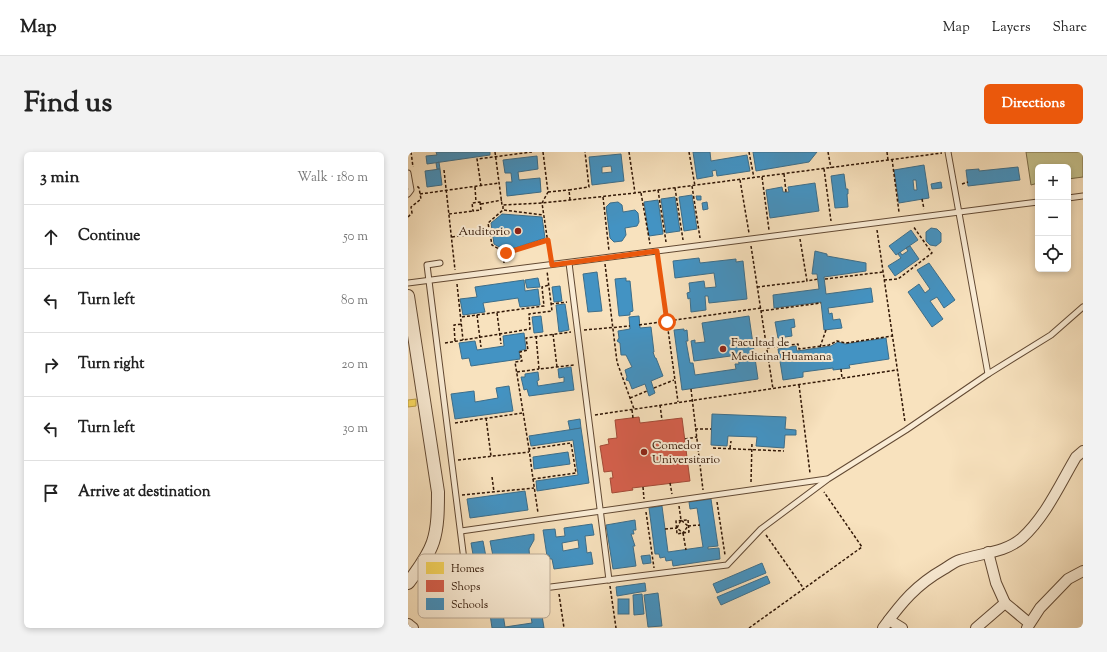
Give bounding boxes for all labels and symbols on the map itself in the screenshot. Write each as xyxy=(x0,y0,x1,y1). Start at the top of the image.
place label: Auditorio xyxy=(459,223,510,241)
marker: Auditorio xyxy=(513,226,523,236)
route end xyxy=(497,244,515,262)
route start xyxy=(658,313,676,331)
place label: Facultad de Medicina Huamana xyxy=(731,334,832,366)
marker: Facultad de Medicina Huamana xyxy=(718,344,728,354)
place label: Comedor Universitario xyxy=(652,437,721,469)
marker: Comedor Universitario xyxy=(639,447,649,457)
legend xyxy=(418,554,550,618)
text: Homes xyxy=(451,561,484,577)
text: Shops xyxy=(451,579,480,595)
text: Schools xyxy=(451,597,488,613)

